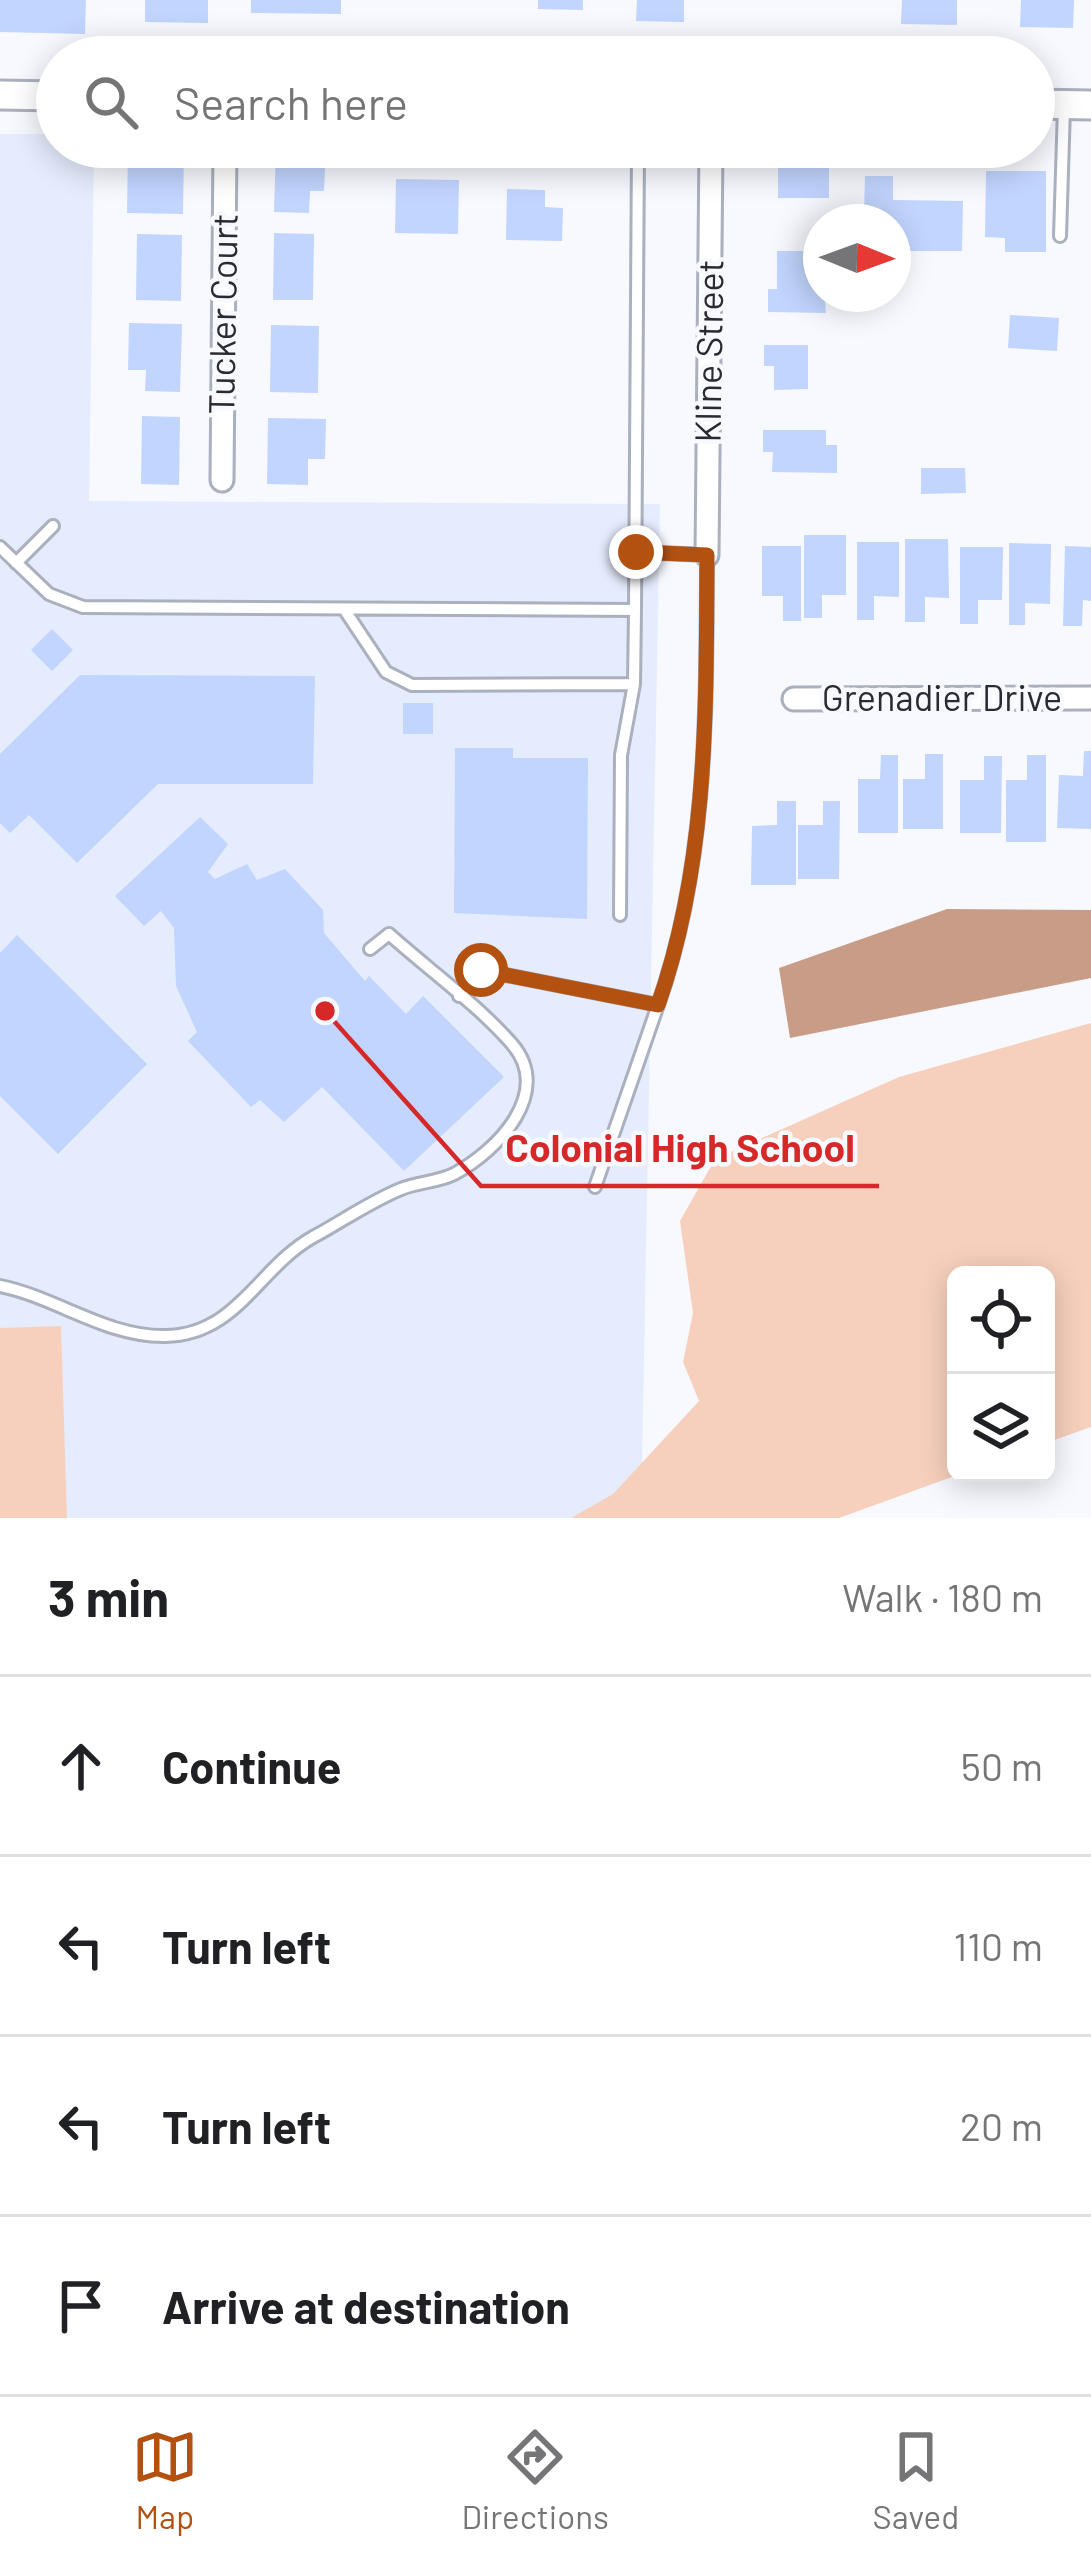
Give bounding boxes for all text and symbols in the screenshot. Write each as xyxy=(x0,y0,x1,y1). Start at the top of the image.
search box xyxy=(36,36,1055,168)
icon: search xyxy=(78,69,144,135)
text: Search here xyxy=(174,75,408,129)
north arrow xyxy=(803,204,911,312)
street label: Tucker Court xyxy=(198,213,245,415)
street label: Kline Street xyxy=(684,259,731,443)
route end xyxy=(609,525,663,579)
street label: Grenadier Drive xyxy=(822,675,1062,718)
route start xyxy=(454,943,508,997)
callout: Colonial High School xyxy=(481,1111,879,1186)
text: Colonial High School xyxy=(505,1123,855,1170)
map controls xyxy=(947,1266,1055,1482)
button: locate xyxy=(947,1266,1055,1374)
button: layers xyxy=(947,1374,1055,1482)
text: 3 min xyxy=(48,1566,169,1627)
text: Walk · 180 m xyxy=(842,1573,1043,1620)
icon: ahead xyxy=(48,1733,114,1799)
text: Continue xyxy=(162,1739,341,1793)
text: 50 m xyxy=(961,1742,1043,1789)
icon: left xyxy=(48,1913,114,1979)
text: Turn left xyxy=(162,1919,331,1973)
text: 110 m xyxy=(953,1922,1043,1969)
icon: left xyxy=(48,2093,114,2159)
text: Turn left xyxy=(162,2099,331,2153)
text: 20 m xyxy=(960,2102,1043,2149)
icon: arrive xyxy=(48,2273,114,2339)
text: Arrive at destination xyxy=(162,2279,570,2333)
tab: Map xyxy=(132,2424,198,2536)
tab: Directions xyxy=(461,2424,609,2536)
tab: Saved xyxy=(873,2424,959,2536)

